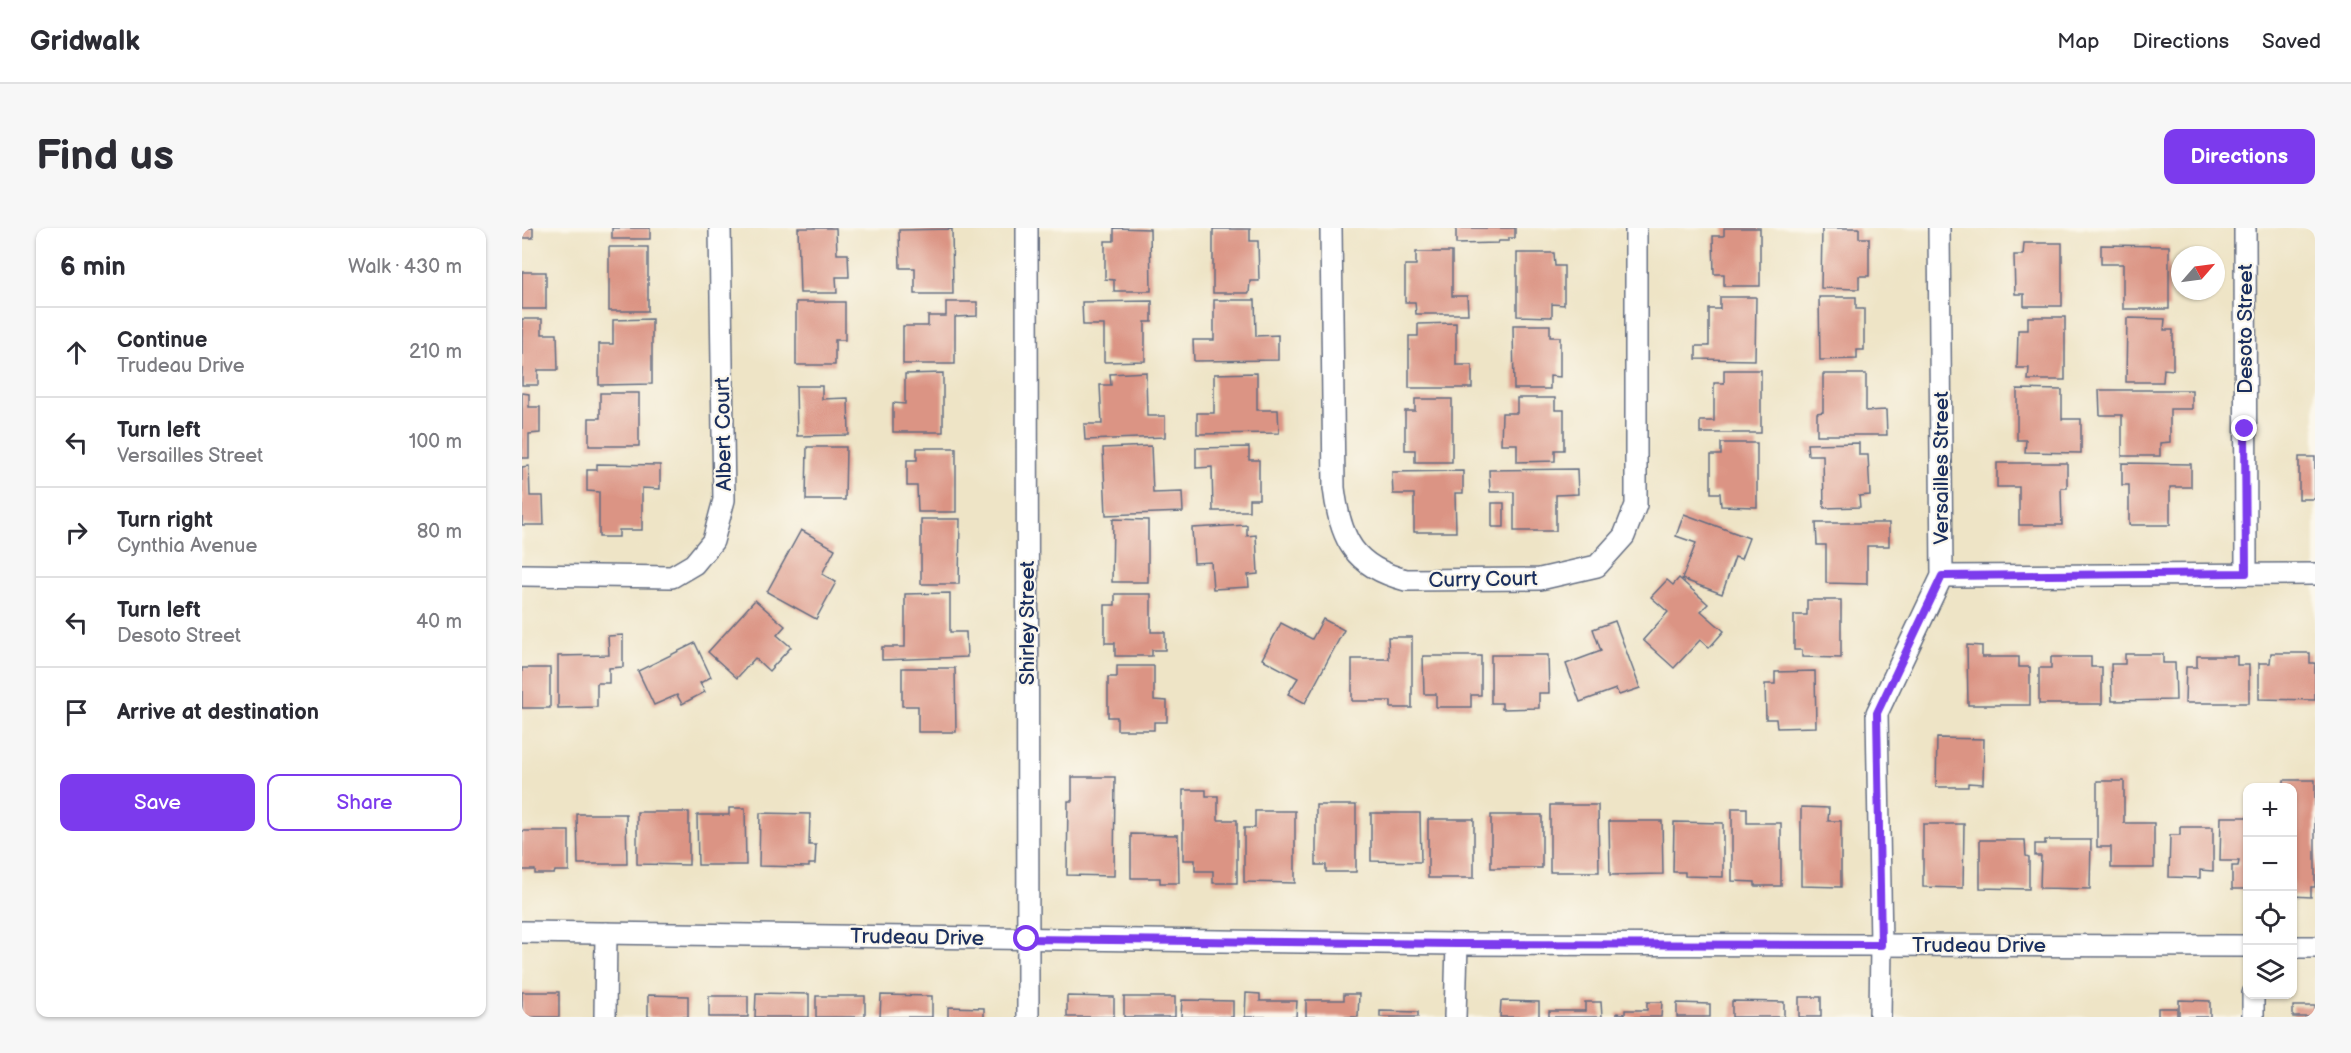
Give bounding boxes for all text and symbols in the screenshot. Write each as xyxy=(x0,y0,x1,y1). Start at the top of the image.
text: Gridwalk xyxy=(30,25,140,58)
text: Map xyxy=(2057,29,2100,54)
text: Directions xyxy=(2133,29,2229,54)
text: Saved xyxy=(2262,29,2321,54)
button: Directions xyxy=(2164,129,2315,184)
text: Find us xyxy=(36,131,174,182)
north arrow xyxy=(2171,246,2225,300)
text: 6 min xyxy=(60,252,126,283)
text: Walk · 430 m xyxy=(348,255,462,279)
street label: Desoto Street xyxy=(2233,263,2258,394)
text: Continue xyxy=(117,327,207,354)
icon: ahead xyxy=(60,336,93,369)
text: 210 m xyxy=(409,340,462,364)
text: Trudeau Drive xyxy=(117,354,245,378)
street label: Albert Court xyxy=(710,376,737,491)
street label: Versailles Street xyxy=(1929,391,1954,545)
route end xyxy=(2231,415,2257,441)
text: Turn left xyxy=(117,417,201,444)
icon: left xyxy=(60,426,93,459)
text: 100 m xyxy=(409,430,462,454)
text: Versailles Street xyxy=(117,444,263,468)
text: Turn right xyxy=(117,507,213,534)
icon: right xyxy=(60,516,93,549)
text: 80 m xyxy=(417,520,462,544)
text: Cynthia Avenue xyxy=(117,534,257,558)
street label: Shirley Street xyxy=(1015,560,1040,685)
street label: Curry Court xyxy=(1428,566,1538,593)
text: Turn left xyxy=(117,597,201,624)
icon: left xyxy=(60,606,93,639)
text: 40 m xyxy=(416,610,462,634)
text: Desoto Street xyxy=(117,624,241,648)
icon: arrive xyxy=(60,696,93,729)
text: Arrive at destination xyxy=(117,699,319,726)
button: Save xyxy=(60,774,255,831)
button: Share xyxy=(267,774,462,831)
map controls xyxy=(2243,783,2297,999)
button: + xyxy=(2243,783,2297,837)
button: − xyxy=(2243,837,2297,891)
button: locate xyxy=(2243,891,2297,945)
street label: Trudeau Drive xyxy=(850,924,984,951)
route start xyxy=(1013,925,1039,951)
street label: Trudeau Drive xyxy=(1912,933,2046,958)
button: layers xyxy=(2243,945,2297,999)

